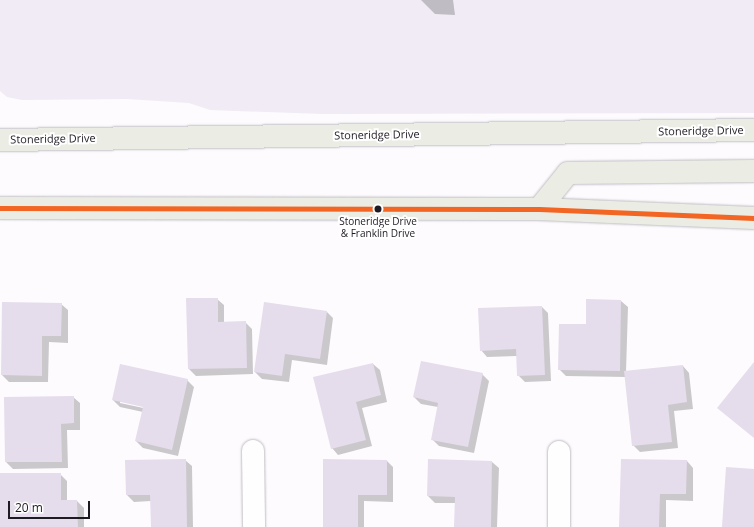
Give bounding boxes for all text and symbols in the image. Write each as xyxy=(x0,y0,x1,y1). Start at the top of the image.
street label: Stoneridge Drive xyxy=(658,124,744,138)
street label: Stoneridge Drive xyxy=(334,128,420,142)
street label: Stoneridge Drive xyxy=(10,132,96,146)
marker: Stoneridge Drive & Franklin Drive xyxy=(373,204,383,214)
place label: Stoneridge Drive & Franklin Drive xyxy=(339,215,417,238)
scale bar xyxy=(10,493,92,519)
text: 20 m xyxy=(15,499,43,516)

